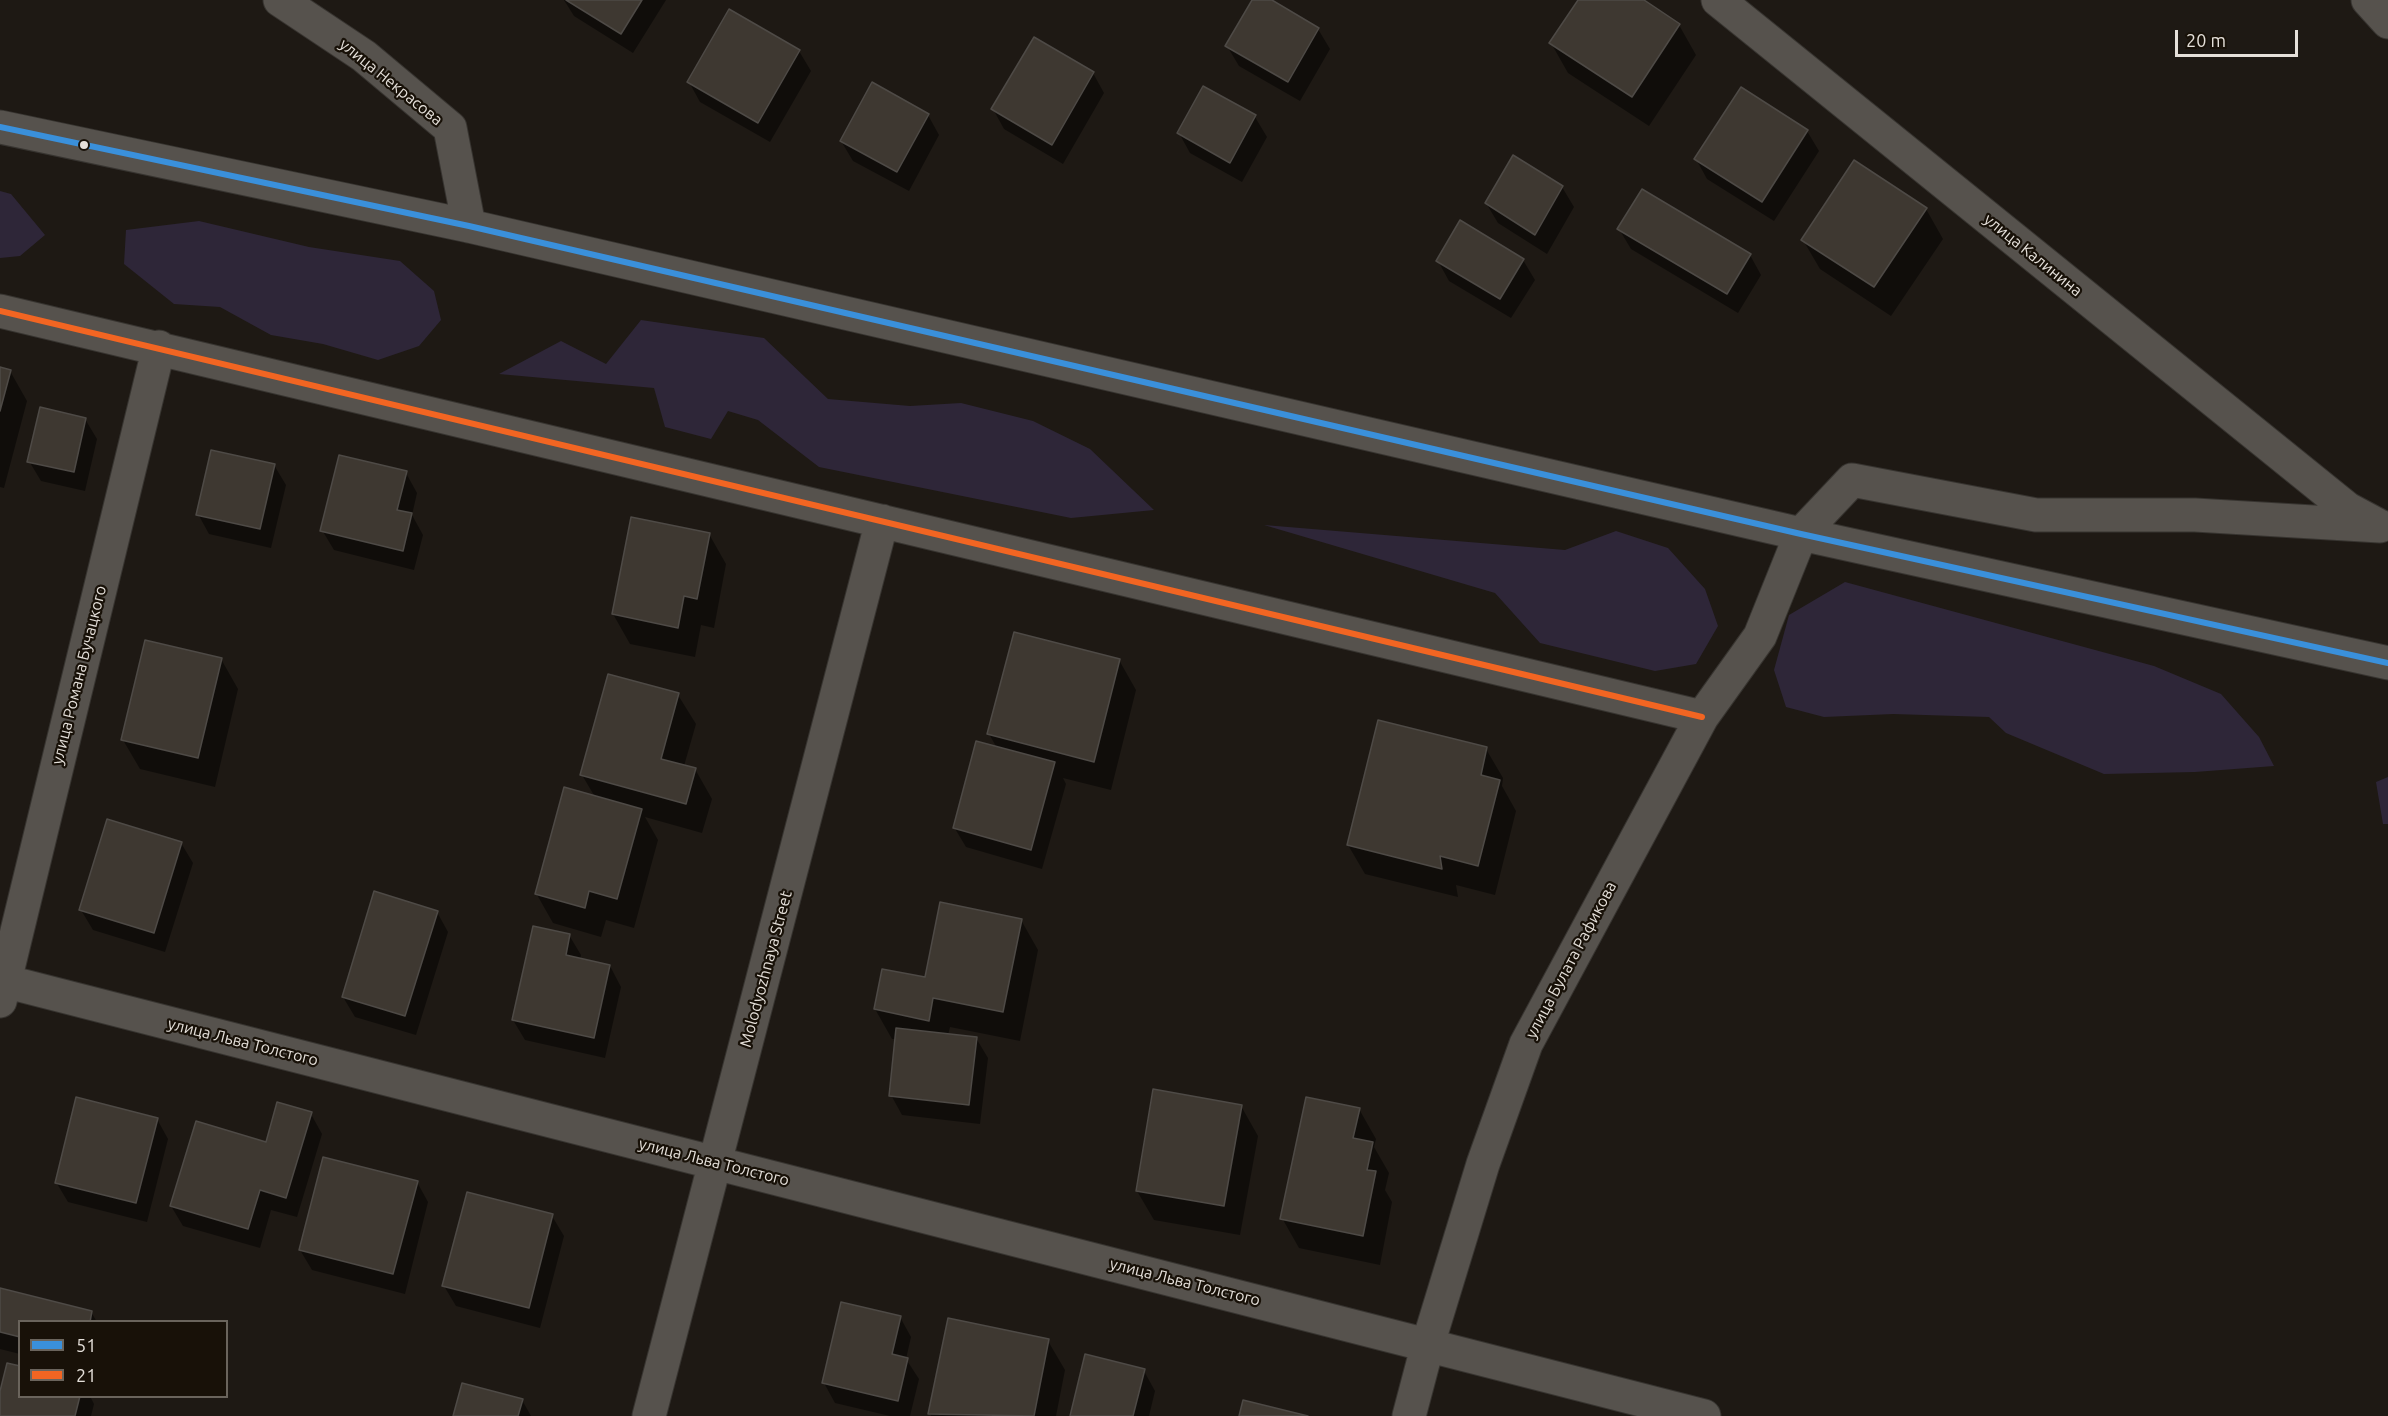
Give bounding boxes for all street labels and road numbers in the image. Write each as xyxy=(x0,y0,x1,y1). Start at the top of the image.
street label: улица Некрасова xyxy=(336,35,446,129)
street label: улица Калинина xyxy=(1980,210,2086,300)
street label: улица Романа Бучацкого xyxy=(47,583,111,767)
street label: улица Булата Рафикова xyxy=(1521,878,1621,1042)
street label: Molodyozhnaya Street xyxy=(736,889,796,1049)
street label: улица Льва Толстого xyxy=(166,1014,320,1070)
street label: улица Льва Толстого xyxy=(637,1134,791,1190)
street label: улица Льва Толстого xyxy=(1108,1254,1262,1310)

